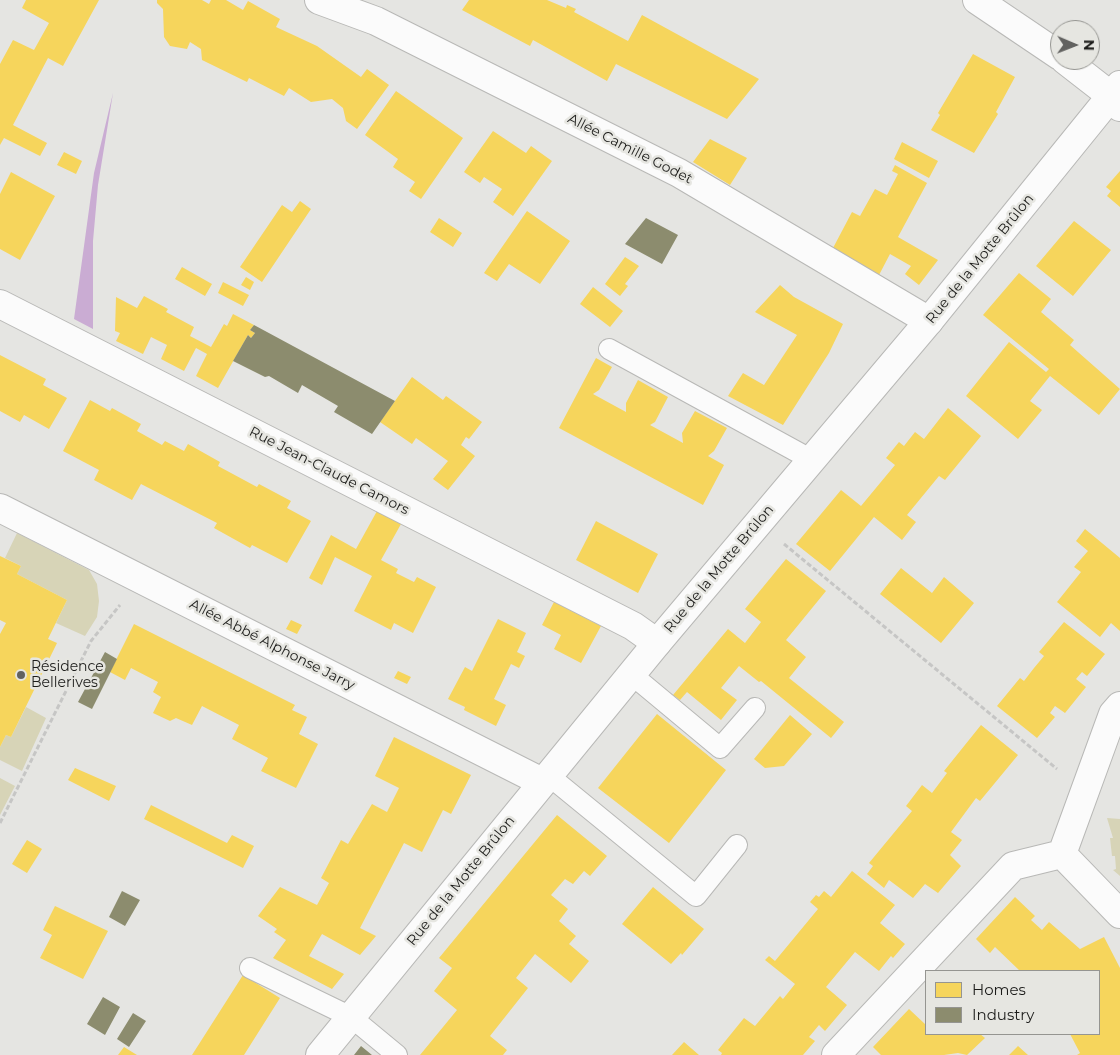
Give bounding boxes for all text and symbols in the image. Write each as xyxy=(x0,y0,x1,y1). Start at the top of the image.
north arrow xyxy=(1050,20,1100,70)
text: N xyxy=(1080,39,1098,51)
street label: Allée Camille Godet xyxy=(565,110,695,188)
street label: Rue de la Motte Brûlon xyxy=(923,191,1037,327)
street label: Rue Jean-Claude Camors xyxy=(246,423,412,519)
street label: Rue de la Motte Brûlon xyxy=(661,502,777,636)
street label: Allée Abbé Alphonse Jarry xyxy=(187,596,357,694)
place label: Résidence Bellerives xyxy=(31,659,104,692)
marker: Résidence Bellerives xyxy=(15,669,27,681)
street label: Rue de la Motte Brûlon xyxy=(404,813,518,949)
legend xyxy=(925,970,1100,1035)
text: Homes xyxy=(972,980,1026,999)
text: Industry xyxy=(972,1005,1034,1024)

